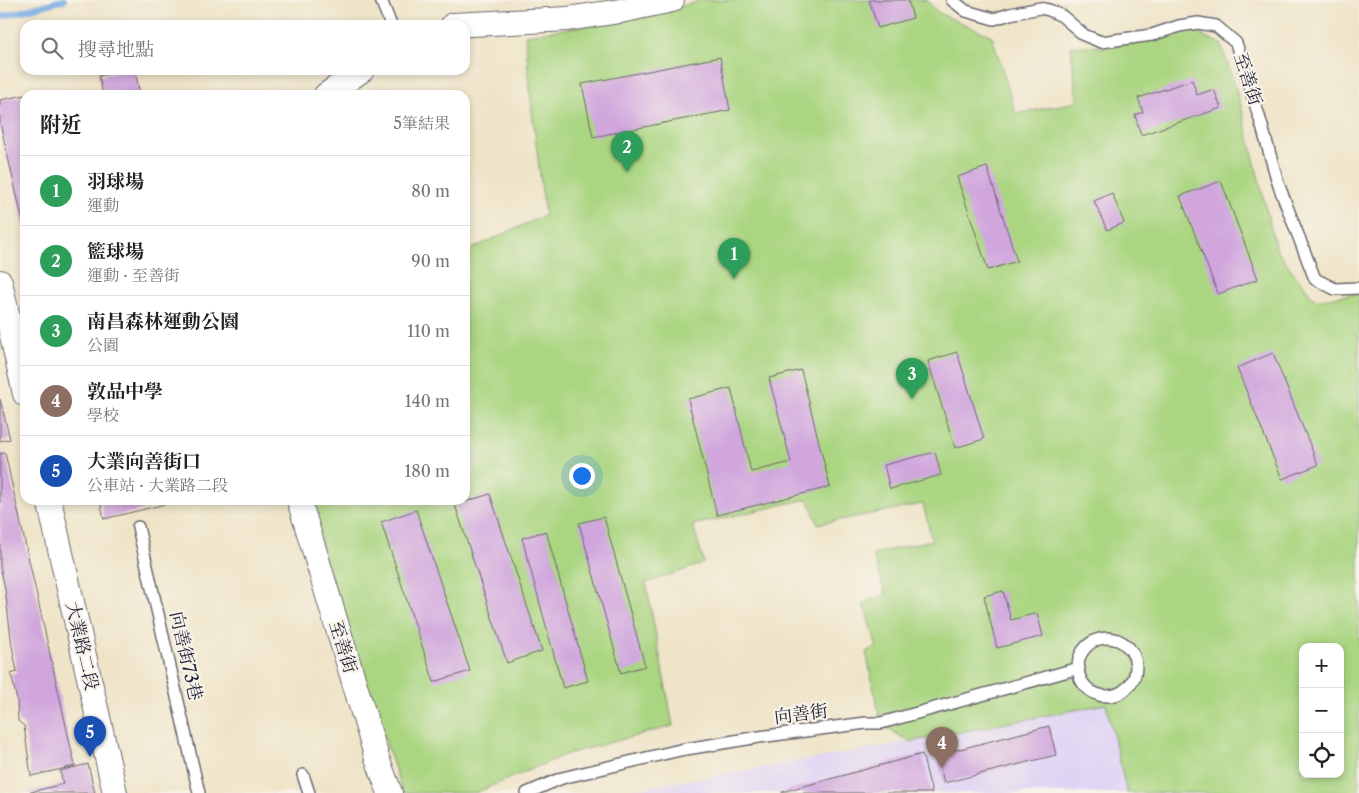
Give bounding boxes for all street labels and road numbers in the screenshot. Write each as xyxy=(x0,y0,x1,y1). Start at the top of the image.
street label: 至善街 xyxy=(1229,50,1267,108)
street label: 大業路二段 xyxy=(61,600,103,692)
street label: 向善街73巷 xyxy=(165,609,207,703)
street label: 至善街 xyxy=(325,618,361,676)
street label: 向善街 xyxy=(773,700,829,728)

